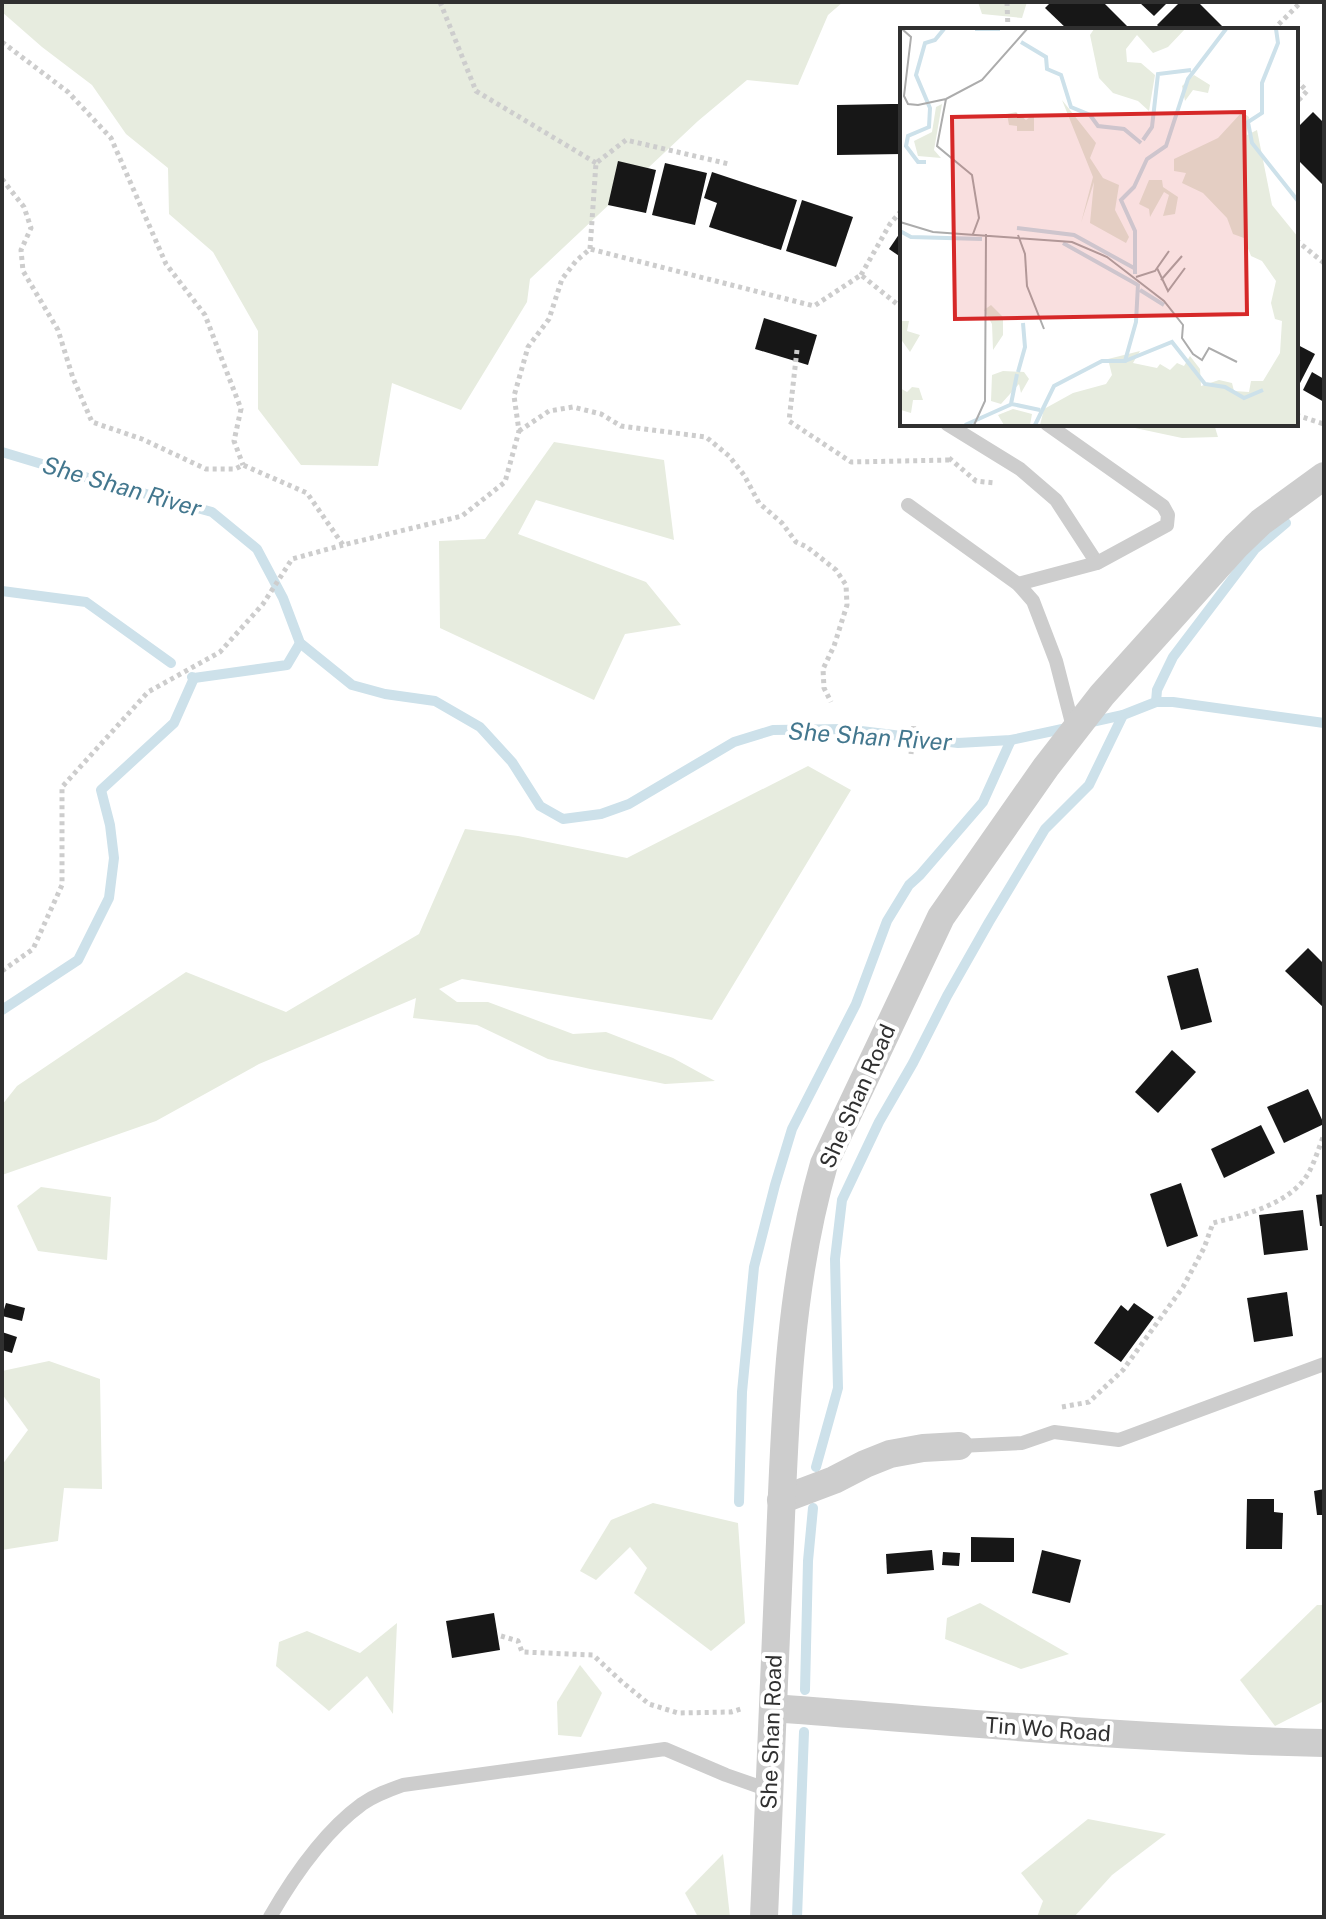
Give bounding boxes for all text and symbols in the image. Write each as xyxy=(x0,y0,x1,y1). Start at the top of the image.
inset map xyxy=(900,28,1298,426)
water label: She Shan River xyxy=(39,450,206,522)
water label: She Shan River xyxy=(787,716,954,756)
street label: She Shan Road xyxy=(814,1020,900,1172)
street label: She Shan Road xyxy=(755,1654,787,1810)
street label: Tin Wo Road xyxy=(984,1712,1112,1746)

